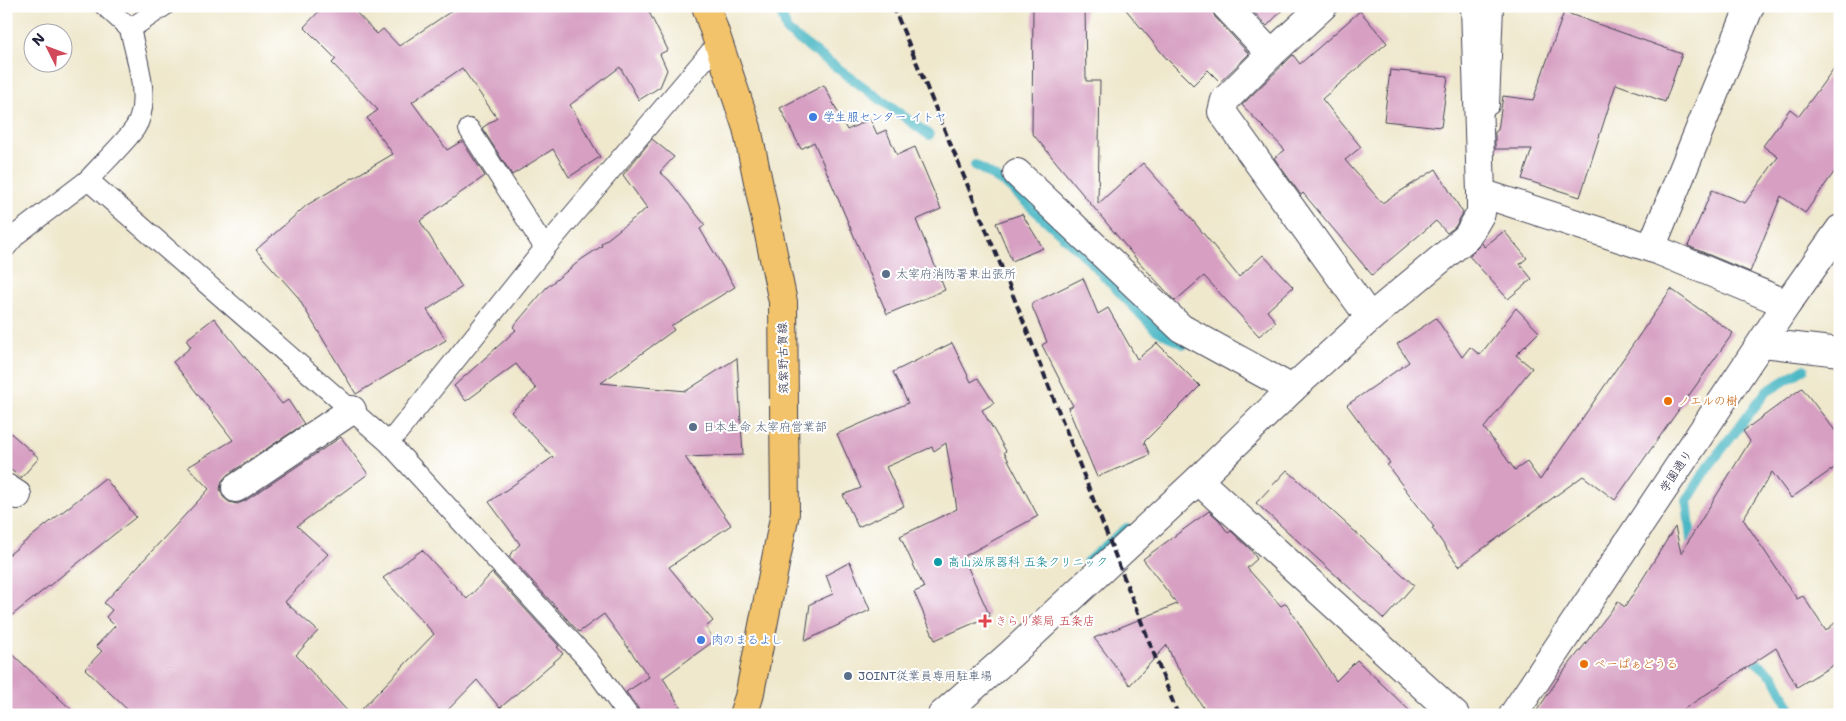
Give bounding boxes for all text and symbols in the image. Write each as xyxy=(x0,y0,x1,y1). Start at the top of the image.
north arrow xyxy=(22,22,72,72)
text: N xyxy=(28,29,49,49)
place label: 学生服センター イトヤ xyxy=(823,109,947,125)
marker: 学生服センター イトヤ xyxy=(807,111,819,123)
place label: 太宰府消防署東出張所 xyxy=(896,266,1016,282)
marker: 太宰府消防署東出張所 xyxy=(880,268,892,280)
street label: 筑紫野古賀線 xyxy=(774,322,792,394)
place label: ノエルの樹 xyxy=(1678,393,1738,409)
marker: ノエルの樹 xyxy=(1662,395,1674,407)
place label: 日本生命 太宰府営業部 xyxy=(703,419,827,435)
marker: 日本生命 太宰府営業部 xyxy=(687,421,699,433)
street label: 学園通り xyxy=(1656,447,1696,495)
place label: 高山泌尿器科 五条クリニック xyxy=(948,554,1108,570)
marker: 高山泌尿器科 五条クリニック xyxy=(932,556,944,568)
place label: きらり薬局 五条店 xyxy=(995,613,1095,629)
marker: きらり薬局 五条店 xyxy=(979,615,991,627)
place label: 肉のまるよし xyxy=(711,632,783,648)
marker: 肉のまるよし xyxy=(695,634,707,646)
place label: ぺーぱぁどうる xyxy=(1594,656,1678,672)
marker: ぺーぱぁどうる xyxy=(1578,658,1590,670)
place label: JOINT従業員専用駐車場 xyxy=(858,668,992,684)
marker: JOINT従業員専用駐車場 xyxy=(842,670,854,682)

